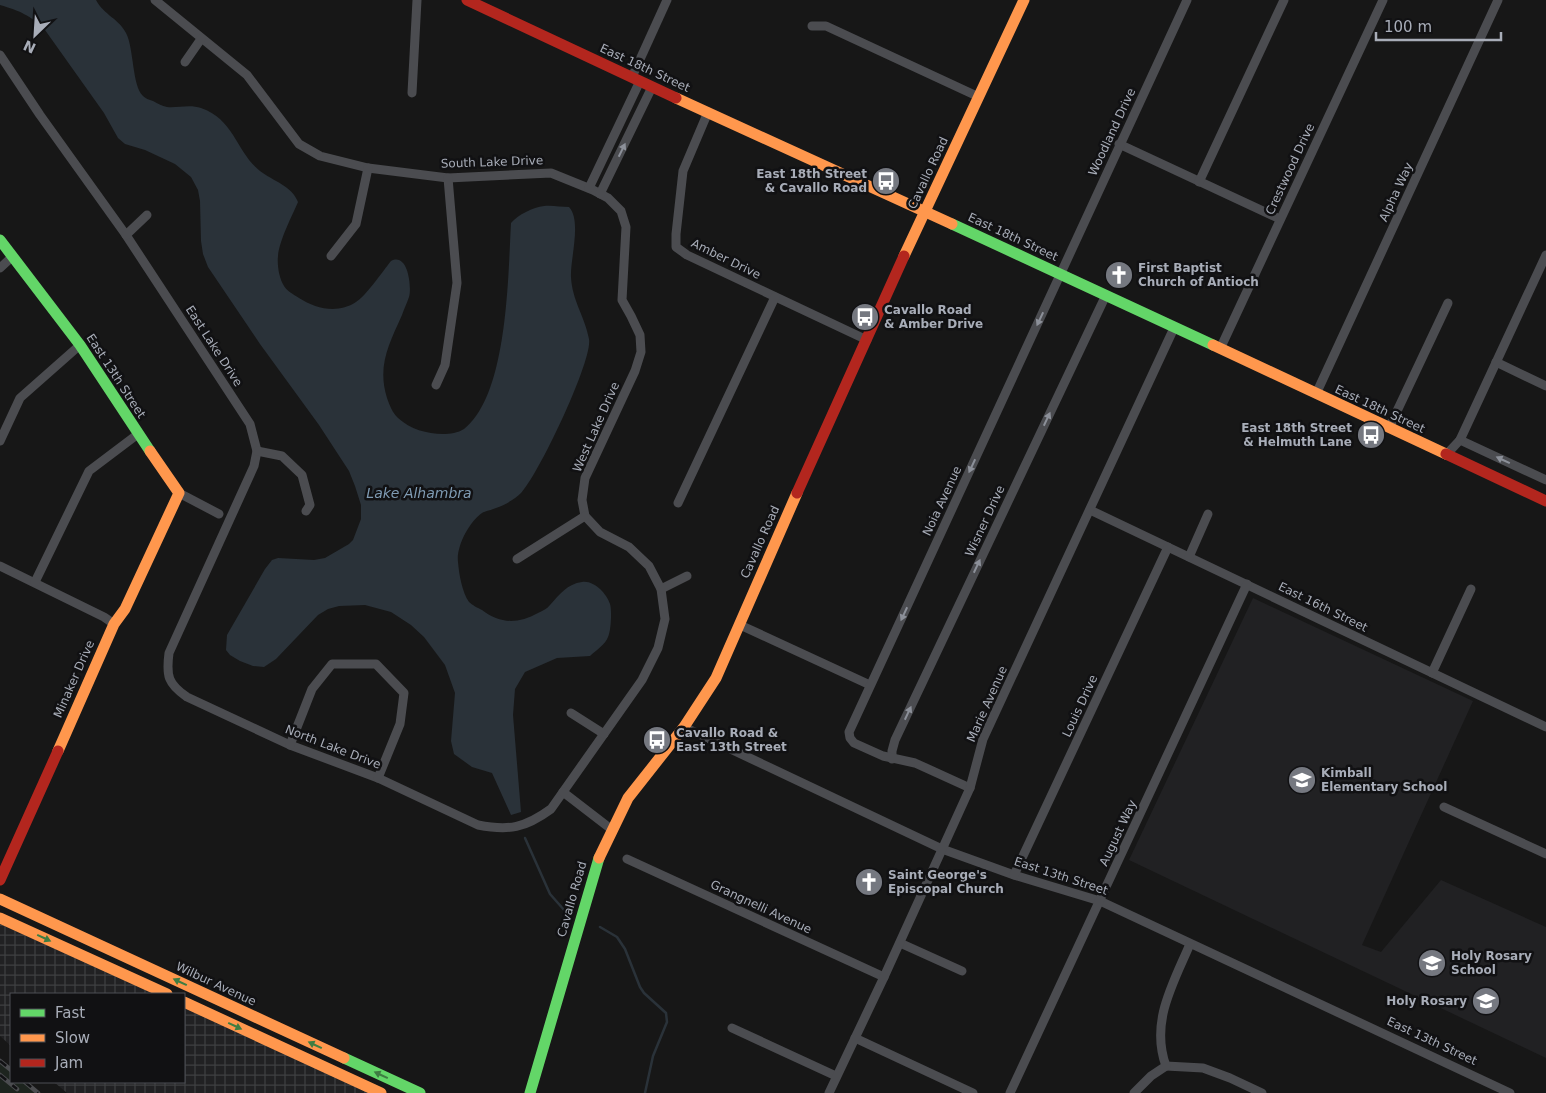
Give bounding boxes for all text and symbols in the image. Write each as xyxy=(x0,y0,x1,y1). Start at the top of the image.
north arrow xyxy=(10,10,60,60)
scale bar xyxy=(1376,10,1501,42)
text: 100 m xyxy=(1384,18,1432,36)
text: N xyxy=(21,37,38,57)
street label: East 18th Street xyxy=(598,41,692,95)
street label: Woodland Drive xyxy=(1086,86,1138,178)
street label: Crestwood Drive xyxy=(1263,121,1317,217)
street label: Cavallo Road xyxy=(905,135,951,211)
one-way arrow xyxy=(618,143,626,157)
street label: South Lake Drive xyxy=(441,153,543,171)
street label: Alpha Way xyxy=(1376,160,1416,224)
bus stop icon: East 18th Street & Cavallo Road xyxy=(871,166,901,196)
place label: East 18th Street & Cavallo Road xyxy=(756,167,867,195)
street label: East 18th Street xyxy=(966,210,1060,264)
street label: Amber Drive xyxy=(689,236,763,282)
church icon: First Baptist Church of Antioch xyxy=(1104,260,1134,290)
place label: First Baptist Church of Antioch xyxy=(1138,261,1259,289)
bus stop icon: Cavallo Road & Amber Drive xyxy=(850,302,880,332)
street label: East Lake Drive xyxy=(183,303,245,389)
place label: Cavallo Road & Amber Drive xyxy=(884,303,983,331)
one-way arrow xyxy=(1036,312,1044,326)
street label: East 13th Street xyxy=(84,331,149,421)
street label: West Lake Drive xyxy=(570,380,622,474)
street label: East 18th Street xyxy=(1333,382,1427,436)
one-way arrow xyxy=(1043,412,1051,427)
bus stop icon: East 18th Street & Helmuth Lane xyxy=(1356,420,1386,450)
place label: East 18th Street & Helmuth Lane xyxy=(1241,421,1352,449)
one-way arrow xyxy=(1496,456,1510,464)
one-way arrow xyxy=(968,459,976,473)
street label: Noia Avenue xyxy=(920,464,964,538)
street label: Wisner Drive xyxy=(962,483,1008,559)
water label: Lake Alhambra xyxy=(366,485,472,501)
street label: Cavallo Road xyxy=(738,503,782,581)
one-way arrow xyxy=(974,559,982,573)
street label: East 16th Street xyxy=(1276,579,1370,635)
one-way arrow xyxy=(900,607,908,621)
street label: Minaker Drive xyxy=(51,638,97,720)
street label: Marie Avenue xyxy=(964,664,1010,744)
street label: Louis Drive xyxy=(1060,673,1100,739)
one-way arrow xyxy=(904,706,912,720)
street label: North Lake Drive xyxy=(283,722,383,772)
bus stop icon: Cavallo Road & East 13th Street xyxy=(642,725,672,755)
place label: Cavallo Road & East 13th Street xyxy=(676,726,787,754)
school or university icon: Kimball Elementary School xyxy=(1287,765,1317,795)
place label: Kimball Elementary School xyxy=(1321,766,1447,794)
street label: August Way xyxy=(1097,798,1139,868)
street label: East 13th Street xyxy=(1012,854,1110,898)
street label: Cavallo Road xyxy=(555,860,589,938)
church icon: Saint George's Episcopal Church xyxy=(854,867,884,897)
place label: Saint George's Episcopal Church xyxy=(888,868,1004,896)
street label: Grangnelli Avenue xyxy=(708,877,814,937)
one-way arrow xyxy=(37,934,51,942)
school or university icon: Holy Rosary School xyxy=(1417,948,1447,978)
place label: Holy Rosary School xyxy=(1451,949,1532,977)
street label: Wilbur Avenue xyxy=(174,959,258,1009)
one-way arrow xyxy=(172,978,187,987)
school or university icon: Holy Rosary xyxy=(1471,986,1501,1016)
legend xyxy=(10,993,185,1083)
place label: Holy Rosary xyxy=(1386,994,1467,1008)
text: Fast xyxy=(55,1004,85,1022)
street label: East 13th Street xyxy=(1385,1014,1479,1068)
one-way arrow xyxy=(228,1022,242,1030)
text: Slow xyxy=(55,1029,90,1047)
one-way arrow xyxy=(308,1040,322,1048)
text: Jam xyxy=(54,1054,83,1072)
one-way arrow xyxy=(374,1071,388,1079)

